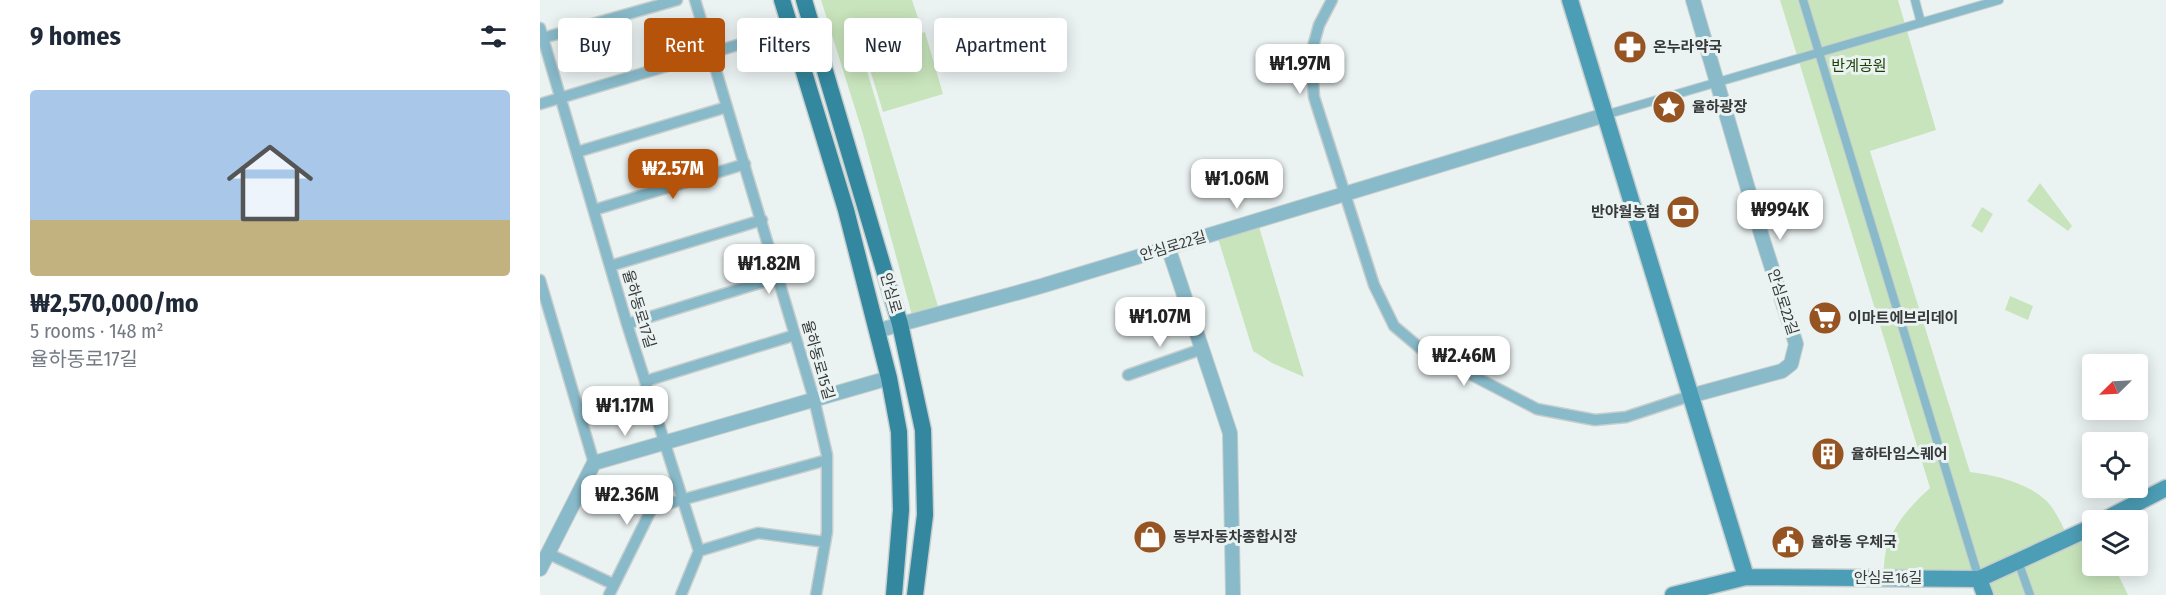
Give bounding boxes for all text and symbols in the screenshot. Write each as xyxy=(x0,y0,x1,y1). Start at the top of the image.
chip: Buy xyxy=(558,18,632,72)
chip: Rent xyxy=(644,18,725,72)
chip: Filters xyxy=(737,18,832,72)
chip: New xyxy=(844,18,922,72)
chip: Apartment xyxy=(934,18,1067,72)
icon: filters xyxy=(477,20,510,53)
text: 9 homes xyxy=(30,21,121,52)
pharmacy icon: 온누라약국 xyxy=(1612,29,1648,65)
place label: 온누라약국 xyxy=(1653,38,1722,56)
pin: ₩1.97M xyxy=(1251,44,1349,95)
text: ₩1.97M xyxy=(1269,51,1331,75)
park label: 반계공원 xyxy=(1831,57,1887,75)
place icon: 율하광장 xyxy=(1651,89,1687,125)
place label: 율하광장 xyxy=(1692,98,1747,116)
icon: home xyxy=(216,129,324,237)
pin: ₩2.57M xyxy=(624,149,722,200)
text: ₩2.57M xyxy=(642,156,704,180)
pin: ₩1.06M xyxy=(1188,159,1286,210)
text: ₩1.06M xyxy=(1205,166,1269,190)
pin: ₩994K xyxy=(1738,190,1822,241)
bank icon: 반야월농협 xyxy=(1665,194,1701,230)
text: ₩994K xyxy=(1751,197,1809,221)
place label: 반야월농협 xyxy=(1591,203,1660,221)
street label: 안심로22길 xyxy=(1138,227,1208,265)
pin: ₩1.82M xyxy=(720,244,818,295)
text: ₩1.82M xyxy=(738,251,800,275)
street label: 안심로22길 xyxy=(1764,267,1802,337)
street label: 율하동로17길 xyxy=(619,268,659,350)
street label: 안심로 xyxy=(877,271,905,315)
text: ₩2,570,000/mo xyxy=(30,288,199,319)
pin: ₩1.07M xyxy=(1111,297,1209,348)
supermarket icon: 이마트에브리데이 xyxy=(1807,300,1843,336)
text: ₩1.07M xyxy=(1129,304,1191,328)
place label: 이마트에브리데이 xyxy=(1848,309,1958,327)
street label: 율하동로15길 xyxy=(798,318,838,402)
text: 5 rooms · 148 m² xyxy=(30,319,164,343)
pin: ₩2.46M xyxy=(1415,336,1513,387)
text: ₩2.46M xyxy=(1432,343,1496,367)
text: 율하동로17길 xyxy=(30,347,138,371)
north arrow xyxy=(2082,354,2148,420)
map controls xyxy=(2082,354,2148,576)
pin: ₩1.17M xyxy=(576,386,674,437)
text: ₩1.17M xyxy=(596,393,654,417)
button: locate xyxy=(2082,432,2148,498)
building icon: 율하타임스퀘어 xyxy=(1810,436,1846,472)
place label: 율하타임스퀘어 xyxy=(1851,445,1948,463)
pin: ₩2.36M xyxy=(578,475,676,526)
text: ₩2.36M xyxy=(595,482,659,506)
button: layers xyxy=(2082,510,2148,576)
shop icon: 동부자동차종합시장 xyxy=(1132,519,1168,555)
public building icon: 율하동 우체국 xyxy=(1770,524,1806,560)
place label: 동부자동차종합시장 xyxy=(1173,528,1297,546)
place label: 율하동 우체국 xyxy=(1811,533,1897,551)
street label: 안심로16길 xyxy=(1854,569,1922,587)

